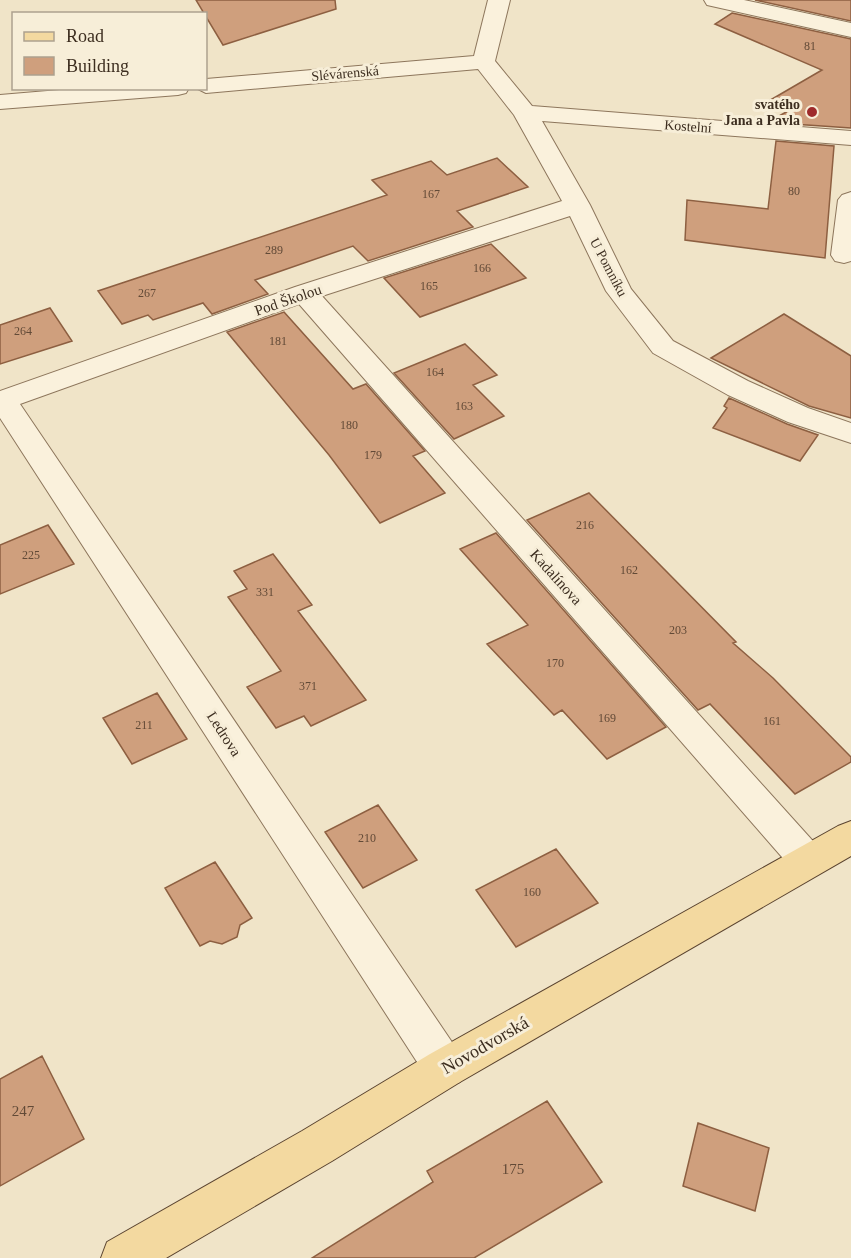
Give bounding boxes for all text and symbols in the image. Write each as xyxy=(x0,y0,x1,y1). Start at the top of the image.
legend xyxy=(12,12,207,90)
text: Road xyxy=(66,26,104,46)
house number: 81 xyxy=(804,39,816,53)
text: Building xyxy=(66,56,129,76)
street label: Slévárenská xyxy=(311,63,380,84)
place label: svatého Jana a Pavla xyxy=(724,97,800,128)
marker: svatého Jana a Pavla xyxy=(805,105,819,119)
street label: Kostelní xyxy=(664,117,712,136)
house number: 80 xyxy=(788,184,800,198)
house number: 167 xyxy=(422,187,440,201)
street label: U Pomníku xyxy=(587,235,630,299)
house number: 289 xyxy=(265,243,283,257)
house number: 166 xyxy=(473,261,491,275)
house number: 165 xyxy=(420,279,438,293)
street label: Pod Školou xyxy=(252,281,324,319)
house number: 267 xyxy=(138,286,156,300)
house number: 264 xyxy=(14,324,32,338)
house number: 181 xyxy=(269,334,287,348)
house number: 164 xyxy=(426,365,444,379)
house number: 163 xyxy=(455,399,473,413)
house number: 180 xyxy=(340,418,358,432)
house number: 179 xyxy=(364,448,382,462)
house number: 216 xyxy=(576,518,594,532)
street label: Kadalínova xyxy=(527,546,585,608)
house number: 225 xyxy=(22,548,40,562)
house number: 162 xyxy=(620,563,638,577)
house number: 331 xyxy=(256,585,274,599)
house number: 203 xyxy=(669,623,687,637)
house number: 170 xyxy=(546,656,564,670)
house number: 371 xyxy=(299,679,317,693)
street label: Ledrova xyxy=(204,709,245,760)
house number: 169 xyxy=(598,711,616,725)
house number: 161 xyxy=(763,714,781,728)
house number: 211 xyxy=(135,718,153,732)
house number: 210 xyxy=(358,831,376,845)
house number: 160 xyxy=(523,885,541,899)
street label: Novodvorská xyxy=(438,1012,532,1078)
house number: 247 xyxy=(12,1103,35,1119)
house number: 175 xyxy=(502,1161,524,1177)

